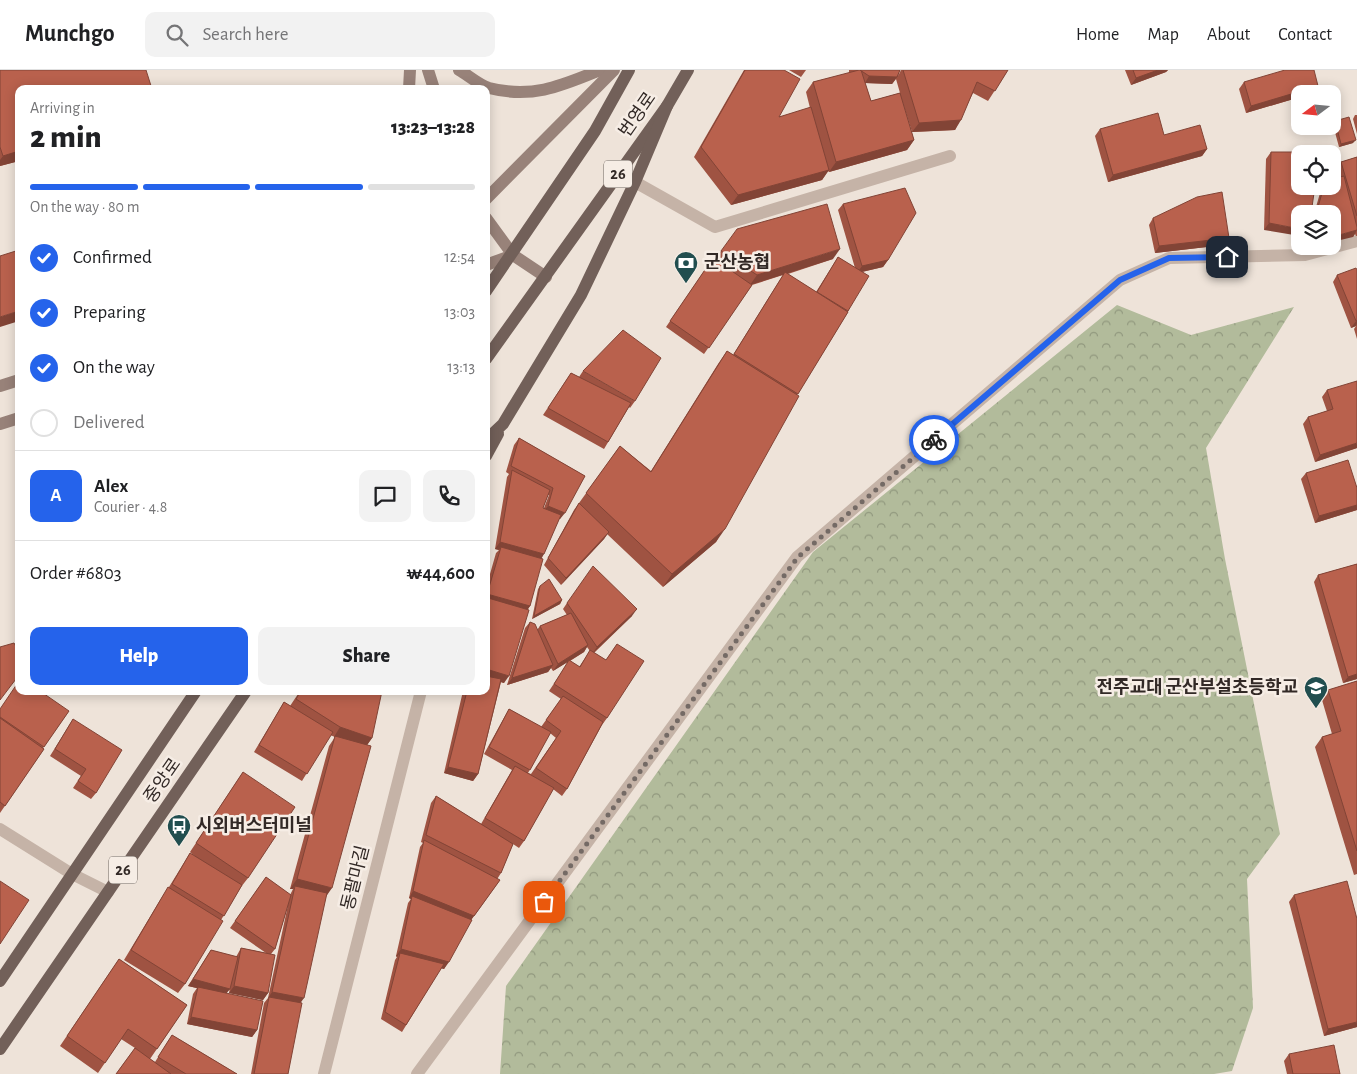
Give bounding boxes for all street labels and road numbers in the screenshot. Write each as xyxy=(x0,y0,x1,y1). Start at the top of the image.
street label: 번영로 xyxy=(616,89,660,141)
road number: 26 xyxy=(604,160,632,188)
street label: 중앙로 xyxy=(140,754,185,807)
street label: 동팔마길 xyxy=(338,843,373,912)
road number: 26 xyxy=(109,856,137,884)

